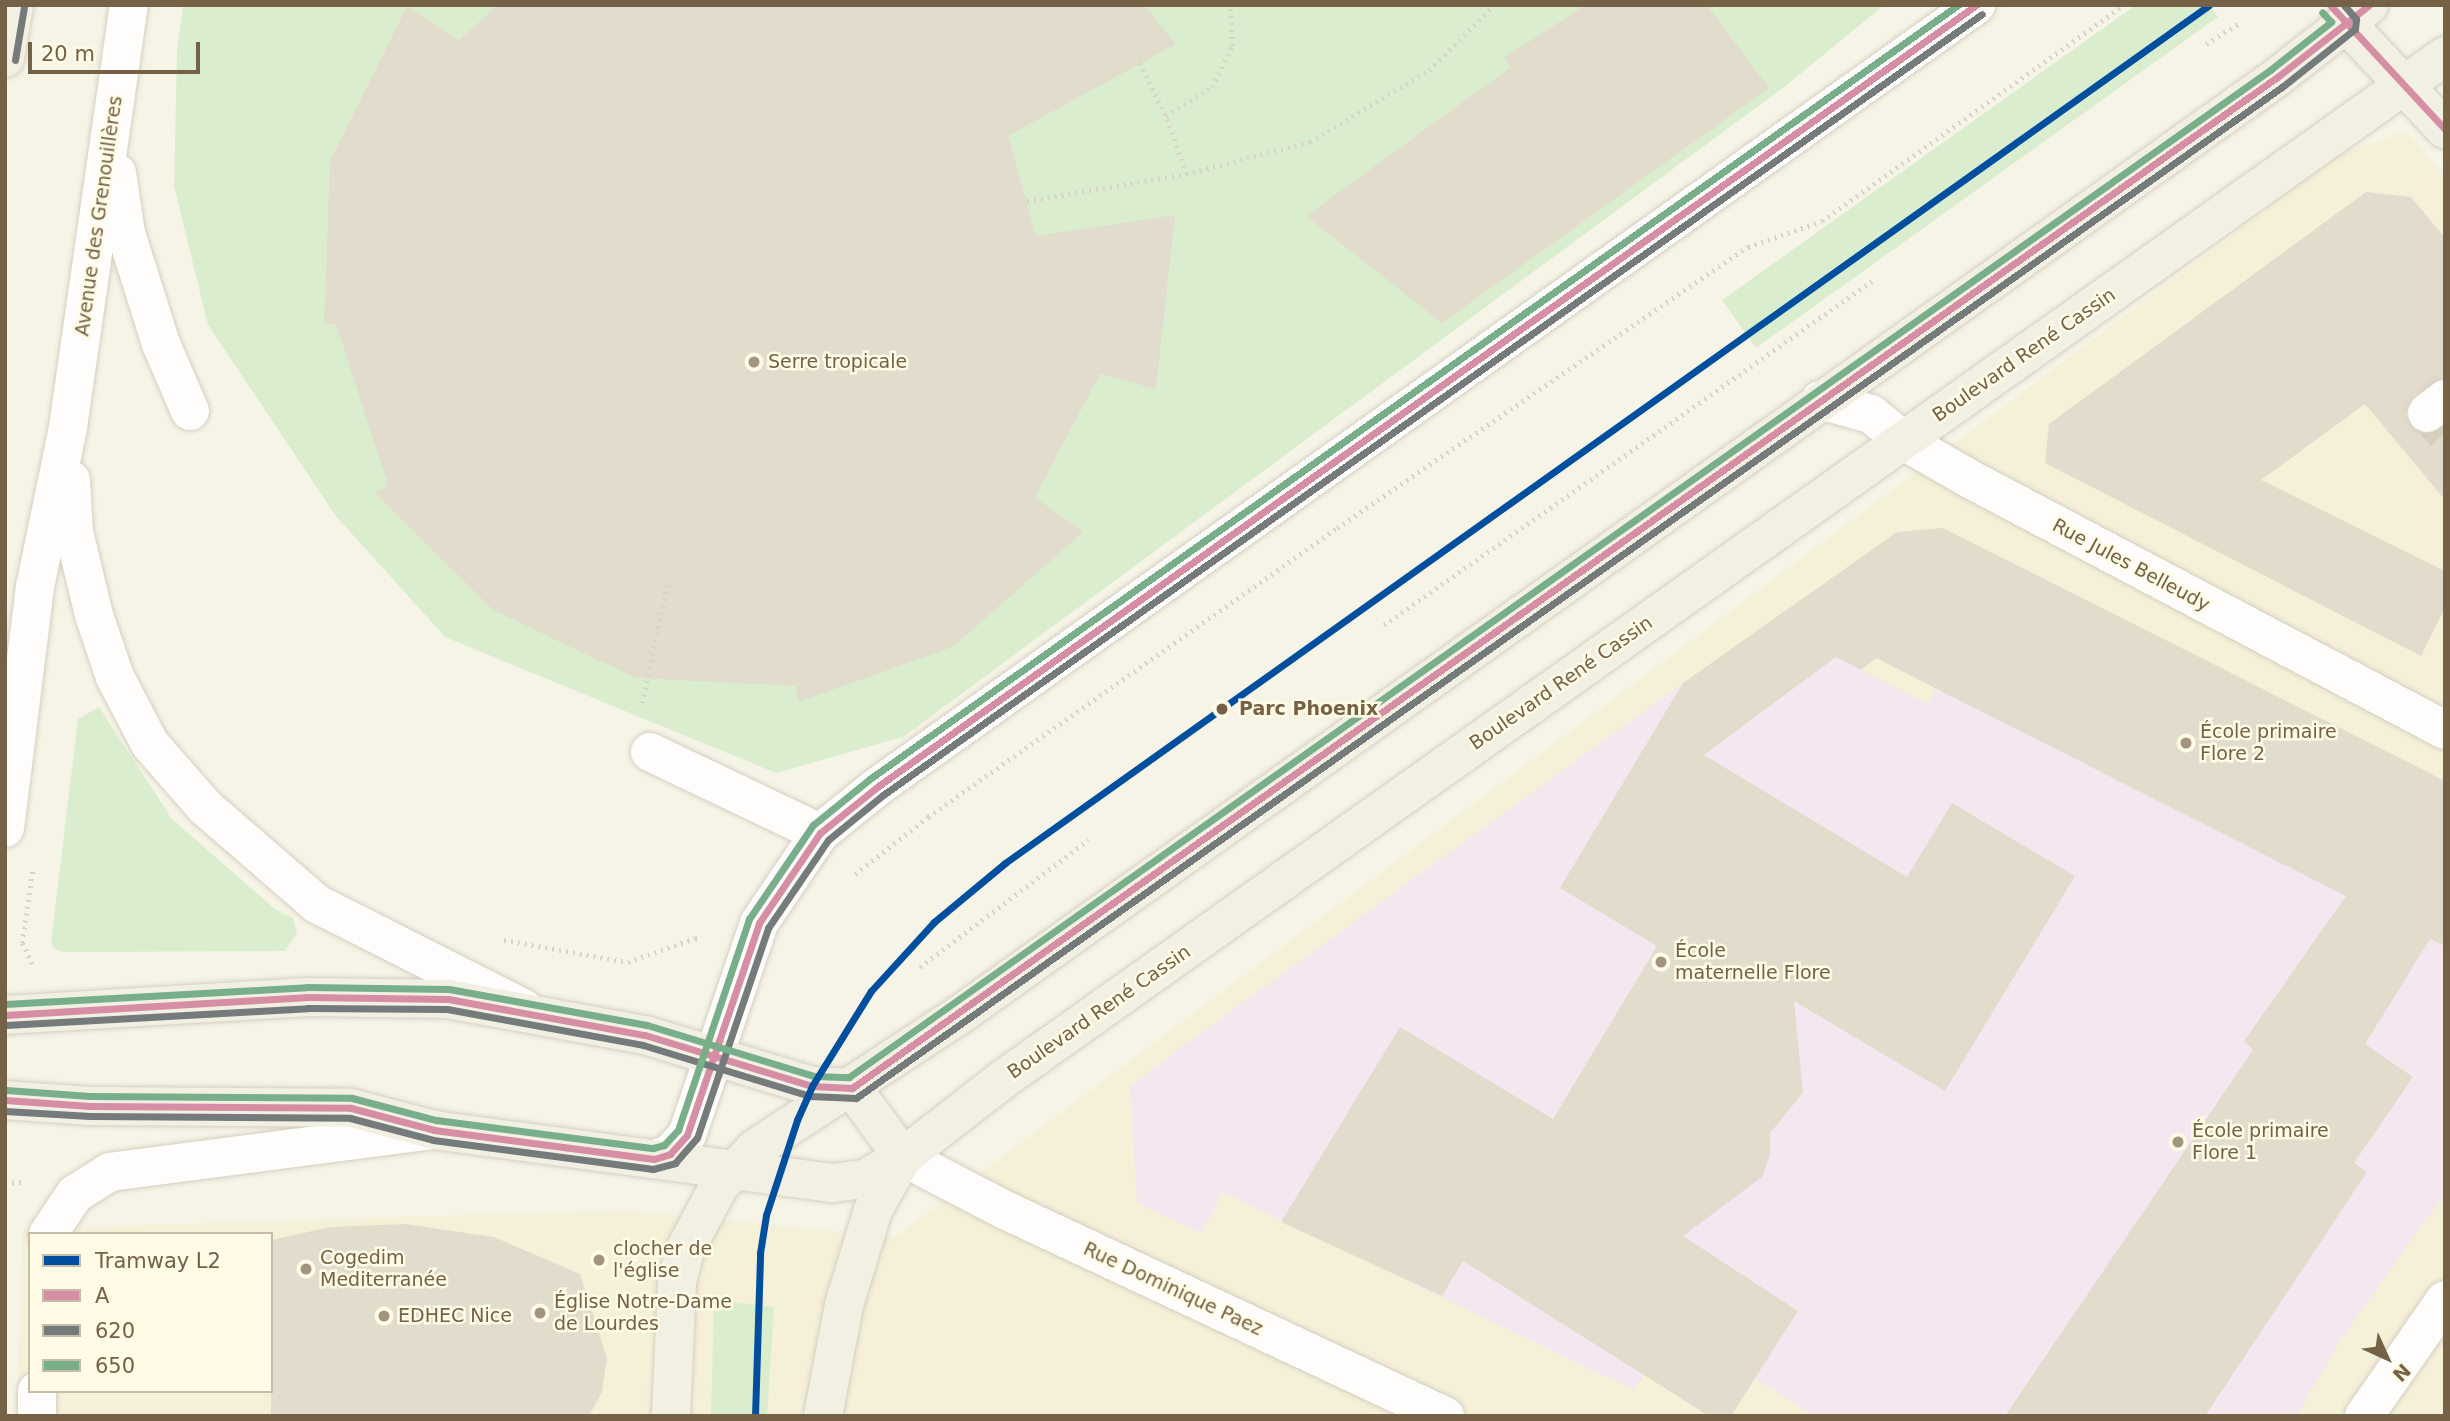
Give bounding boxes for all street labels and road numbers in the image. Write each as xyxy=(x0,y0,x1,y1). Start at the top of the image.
street label: Avenue des Grenouillères xyxy=(71,94,127,338)
street label: Boulevard René Cassin xyxy=(1928,283,2120,427)
street label: Rue Jules Belleudy xyxy=(2048,514,2214,616)
street label: Boulevard René Cassin xyxy=(1465,611,1657,755)
street label: Boulevard René Cassin xyxy=(1003,940,1195,1084)
street label: Rue Dominique Paez xyxy=(1080,1237,1266,1341)

